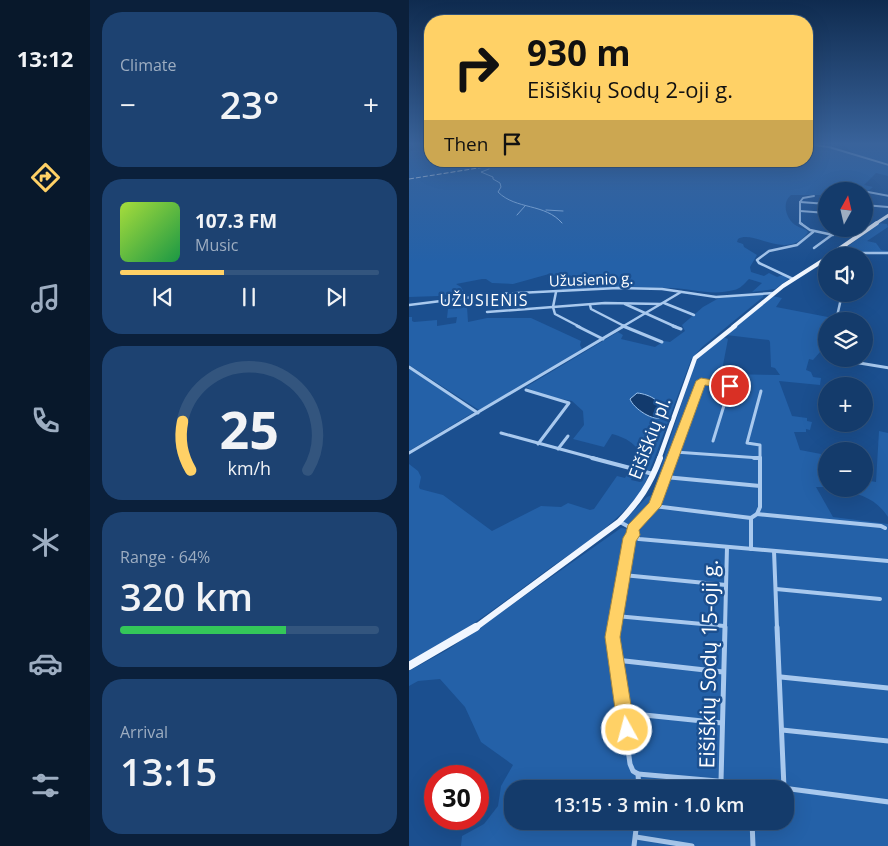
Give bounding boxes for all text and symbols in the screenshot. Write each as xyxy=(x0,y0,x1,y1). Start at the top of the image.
text: 930 m xyxy=(527,29,631,76)
icon: right xyxy=(444,35,509,100)
text: 13:12 xyxy=(17,43,73,73)
text: Climate xyxy=(120,54,177,76)
text: Eišiškių Sodų 2-oji g. xyxy=(527,74,733,104)
text: 23° xyxy=(220,78,279,130)
text: − xyxy=(120,85,136,123)
text: + xyxy=(363,85,379,123)
icon: arrive xyxy=(498,130,526,158)
text: Then xyxy=(444,131,488,157)
icon: directions xyxy=(28,160,63,195)
north arrow xyxy=(818,182,873,238)
map controls xyxy=(818,182,873,497)
text: 107.3 FM xyxy=(195,208,277,234)
text: Music xyxy=(195,234,239,256)
button: sound xyxy=(818,247,873,302)
street label: Užusienio g. xyxy=(548,268,634,290)
icon: music xyxy=(28,281,63,316)
icon: previous xyxy=(149,283,177,311)
icon: pause xyxy=(235,283,263,311)
icon: next xyxy=(322,283,350,311)
district label: UŽUSIENIS xyxy=(440,289,528,311)
button: layers xyxy=(818,312,873,367)
pin xyxy=(709,365,751,407)
icon: arrive xyxy=(716,372,744,400)
button: + xyxy=(818,377,873,432)
text: 25 xyxy=(220,393,279,464)
street label: Eišiškių pl. xyxy=(622,393,676,483)
icon: phone xyxy=(28,403,63,438)
button: − xyxy=(818,442,873,497)
text: km/h xyxy=(228,456,271,480)
icon: climate xyxy=(28,525,63,560)
text: Range · 64% xyxy=(120,546,210,568)
street label: Eišiškių Sodų 15-oji g. xyxy=(692,559,724,769)
text: 320 km xyxy=(120,570,253,622)
icon: car xyxy=(28,646,63,681)
position arrow xyxy=(600,703,652,755)
text: Arrival xyxy=(120,721,168,743)
text: 13:15 xyxy=(120,745,217,797)
speed limit sign: 30 xyxy=(424,765,489,830)
icon: filters xyxy=(28,768,63,803)
text: 13:15 · 3 min · 1.0 km xyxy=(554,792,744,818)

